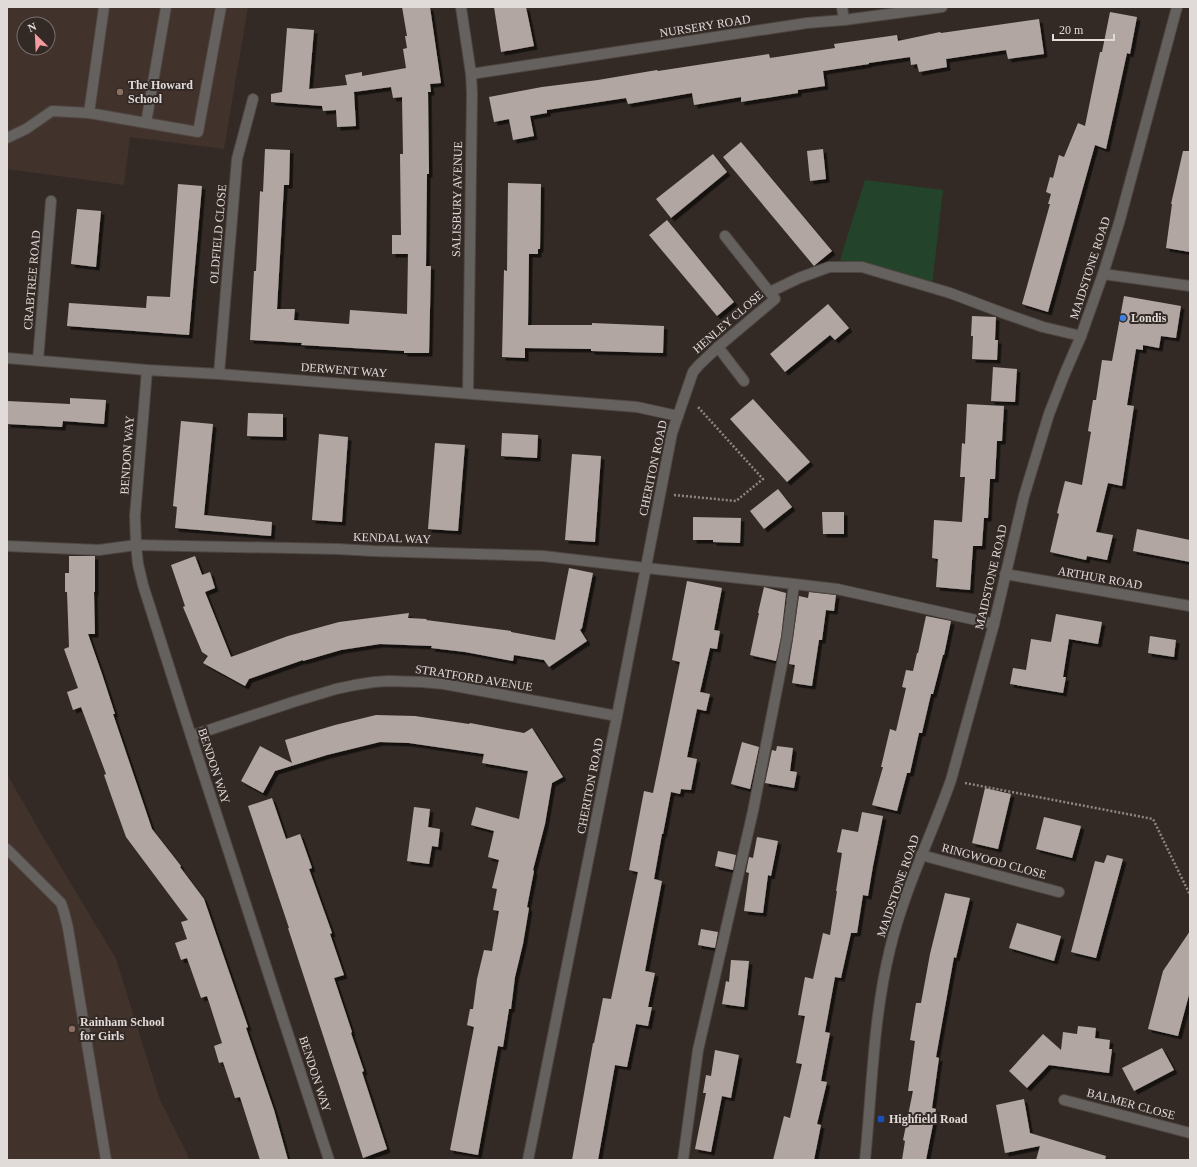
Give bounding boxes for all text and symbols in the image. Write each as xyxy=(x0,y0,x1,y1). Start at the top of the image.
street label: NURSERY ROAD xyxy=(659,12,752,40)
north arrow xyxy=(16,16,56,56)
scale bar xyxy=(1053,16,1114,42)
text: N xyxy=(26,20,38,34)
text: 20 m xyxy=(1059,23,1084,37)
place label: The Howard School xyxy=(128,78,193,106)
marker: The Howard School xyxy=(115,87,125,97)
street label: SALISBURY AVENUE xyxy=(449,141,465,257)
street label: OLDFIELD CLOSE xyxy=(207,184,229,284)
street label: MAIDSTONE ROAD xyxy=(1067,214,1113,321)
street label: CRABTREE ROAD xyxy=(21,229,43,330)
street label: HENLEY CLOSE xyxy=(690,288,766,356)
place label: Londis xyxy=(1131,311,1167,325)
marker: Londis xyxy=(1118,313,1128,323)
street label: DERWENT WAY xyxy=(300,360,388,380)
street label: BENDON WAY xyxy=(117,415,137,495)
street label: CHERITON ROAD xyxy=(636,419,670,517)
street label: MAIDSTONE ROAD xyxy=(972,523,1010,631)
street label: KENDAL WAY xyxy=(353,530,431,546)
street label: ARTHUR ROAD xyxy=(1057,564,1144,592)
street label: STRATFORD AVENUE xyxy=(414,662,534,694)
street label: BENDON WAY xyxy=(195,726,233,806)
street label: CHERITON ROAD xyxy=(574,737,606,835)
street label: MAIDSTONE ROAD xyxy=(874,833,922,939)
street label: RINGWOOD CLOSE xyxy=(940,840,1048,882)
place label: Rainham School for Girls xyxy=(80,1015,165,1043)
marker: Rainham School for Girls xyxy=(67,1024,77,1034)
street label: BENDON WAY xyxy=(296,1034,334,1114)
street label: BALMER CLOSE xyxy=(1085,1085,1177,1123)
place label: Highfield Road xyxy=(889,1112,968,1126)
marker: Highfield Road xyxy=(876,1114,886,1124)

